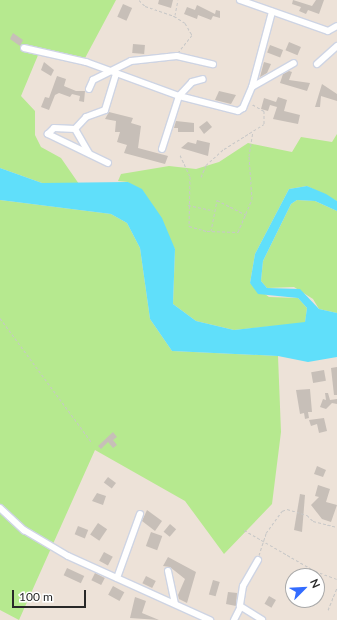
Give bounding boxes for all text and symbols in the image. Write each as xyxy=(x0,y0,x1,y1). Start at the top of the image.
north arrow xyxy=(285,568,325,608)
text: N xyxy=(308,577,323,590)
scale bar xyxy=(14,582,88,608)
text: 100 m xyxy=(19,589,53,604)

